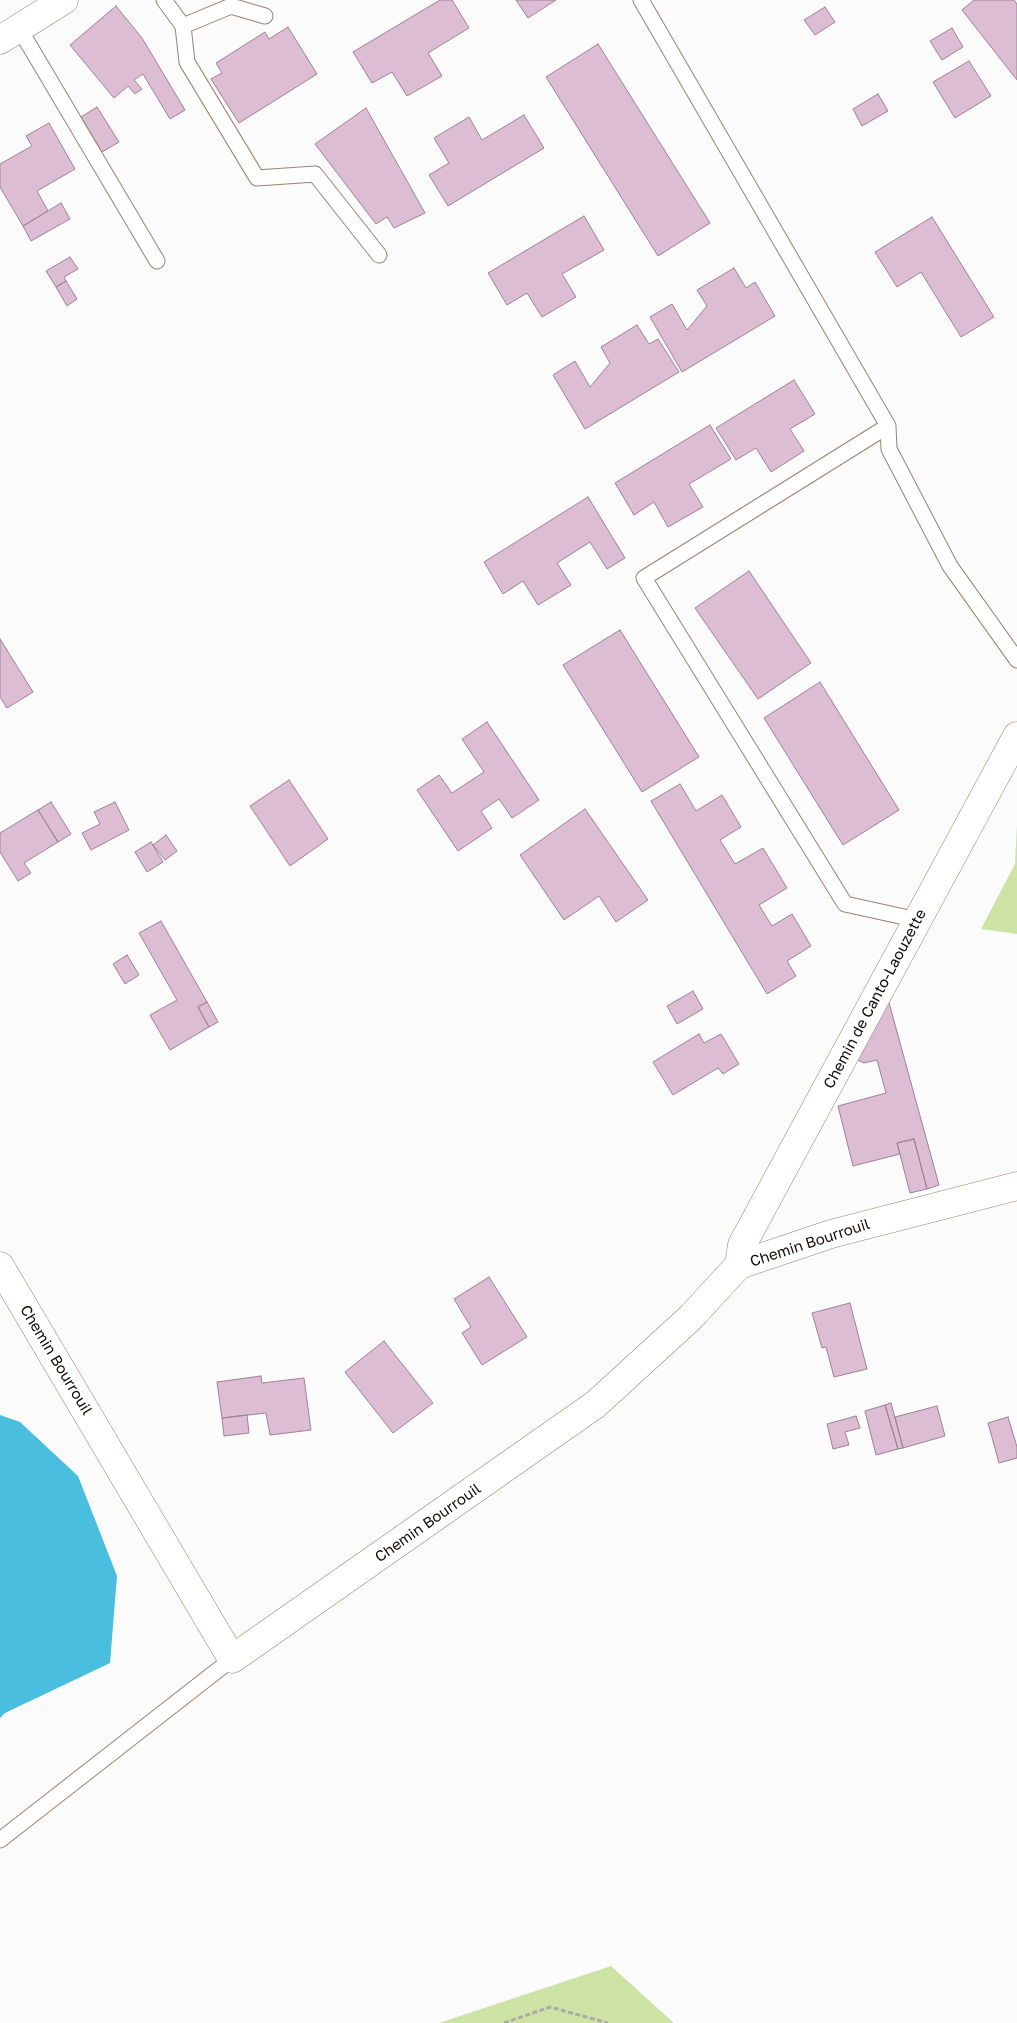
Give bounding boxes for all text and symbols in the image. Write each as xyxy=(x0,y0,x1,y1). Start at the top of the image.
street label: Chemin de Canto-Laouzette xyxy=(820,906,930,1092)
street label: Chemin Bourrouil xyxy=(748,1215,872,1271)
street label: Chemin Bourrouil xyxy=(16,1302,96,1418)
street label: Chemin Bourrouil xyxy=(372,1480,484,1566)

